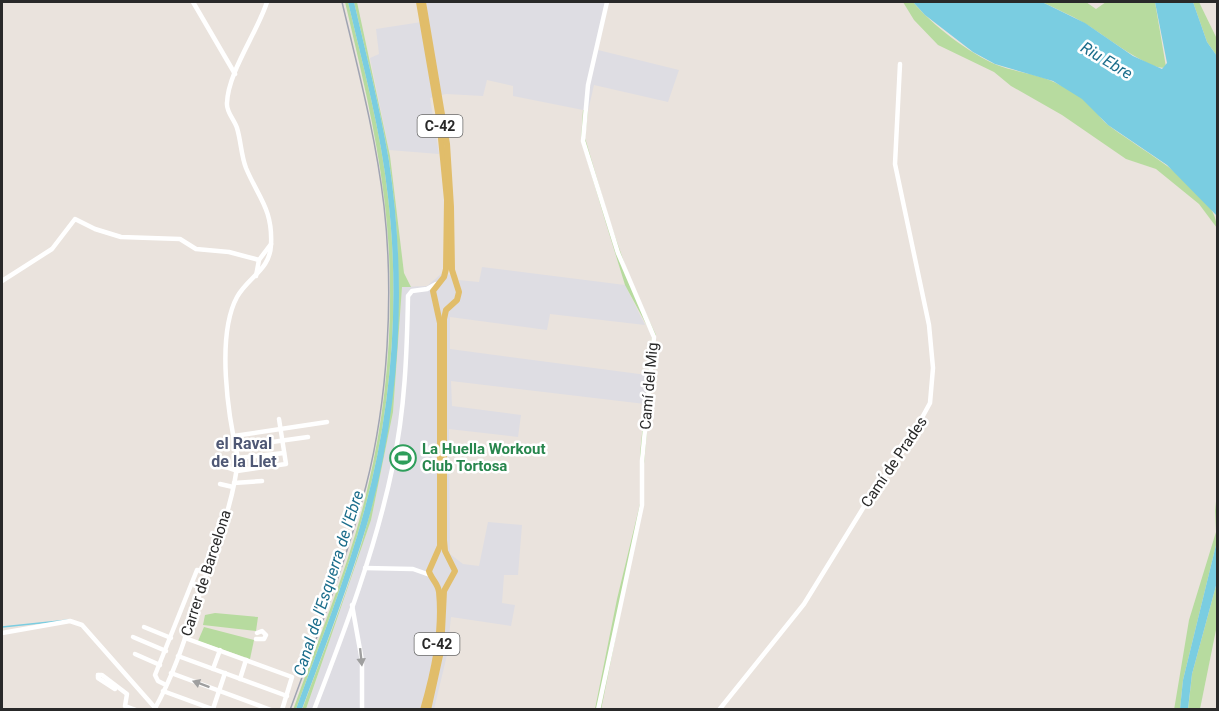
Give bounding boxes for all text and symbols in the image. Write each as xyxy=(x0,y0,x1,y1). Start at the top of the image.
water label: Riu Ebre xyxy=(1078,38,1136,83)
road number: C-42 xyxy=(418,115,462,137)
street label: Camí del Mig xyxy=(636,342,662,430)
street label: Camí de Prades xyxy=(857,413,931,511)
district label: el Raval de la Llet xyxy=(211,434,277,471)
place label: La Huella Workout Club Tortosa xyxy=(422,440,545,475)
sports icon: La Huella Workout Club Tortosa xyxy=(388,443,418,473)
water label: Canal de l'Esquerra de l'Ebre xyxy=(289,488,367,678)
street label: Carrer de Barcelona xyxy=(177,508,235,638)
road number: C-42 xyxy=(414,633,460,655)
one-way arrow xyxy=(356,647,366,666)
one-way arrow xyxy=(192,679,210,689)

